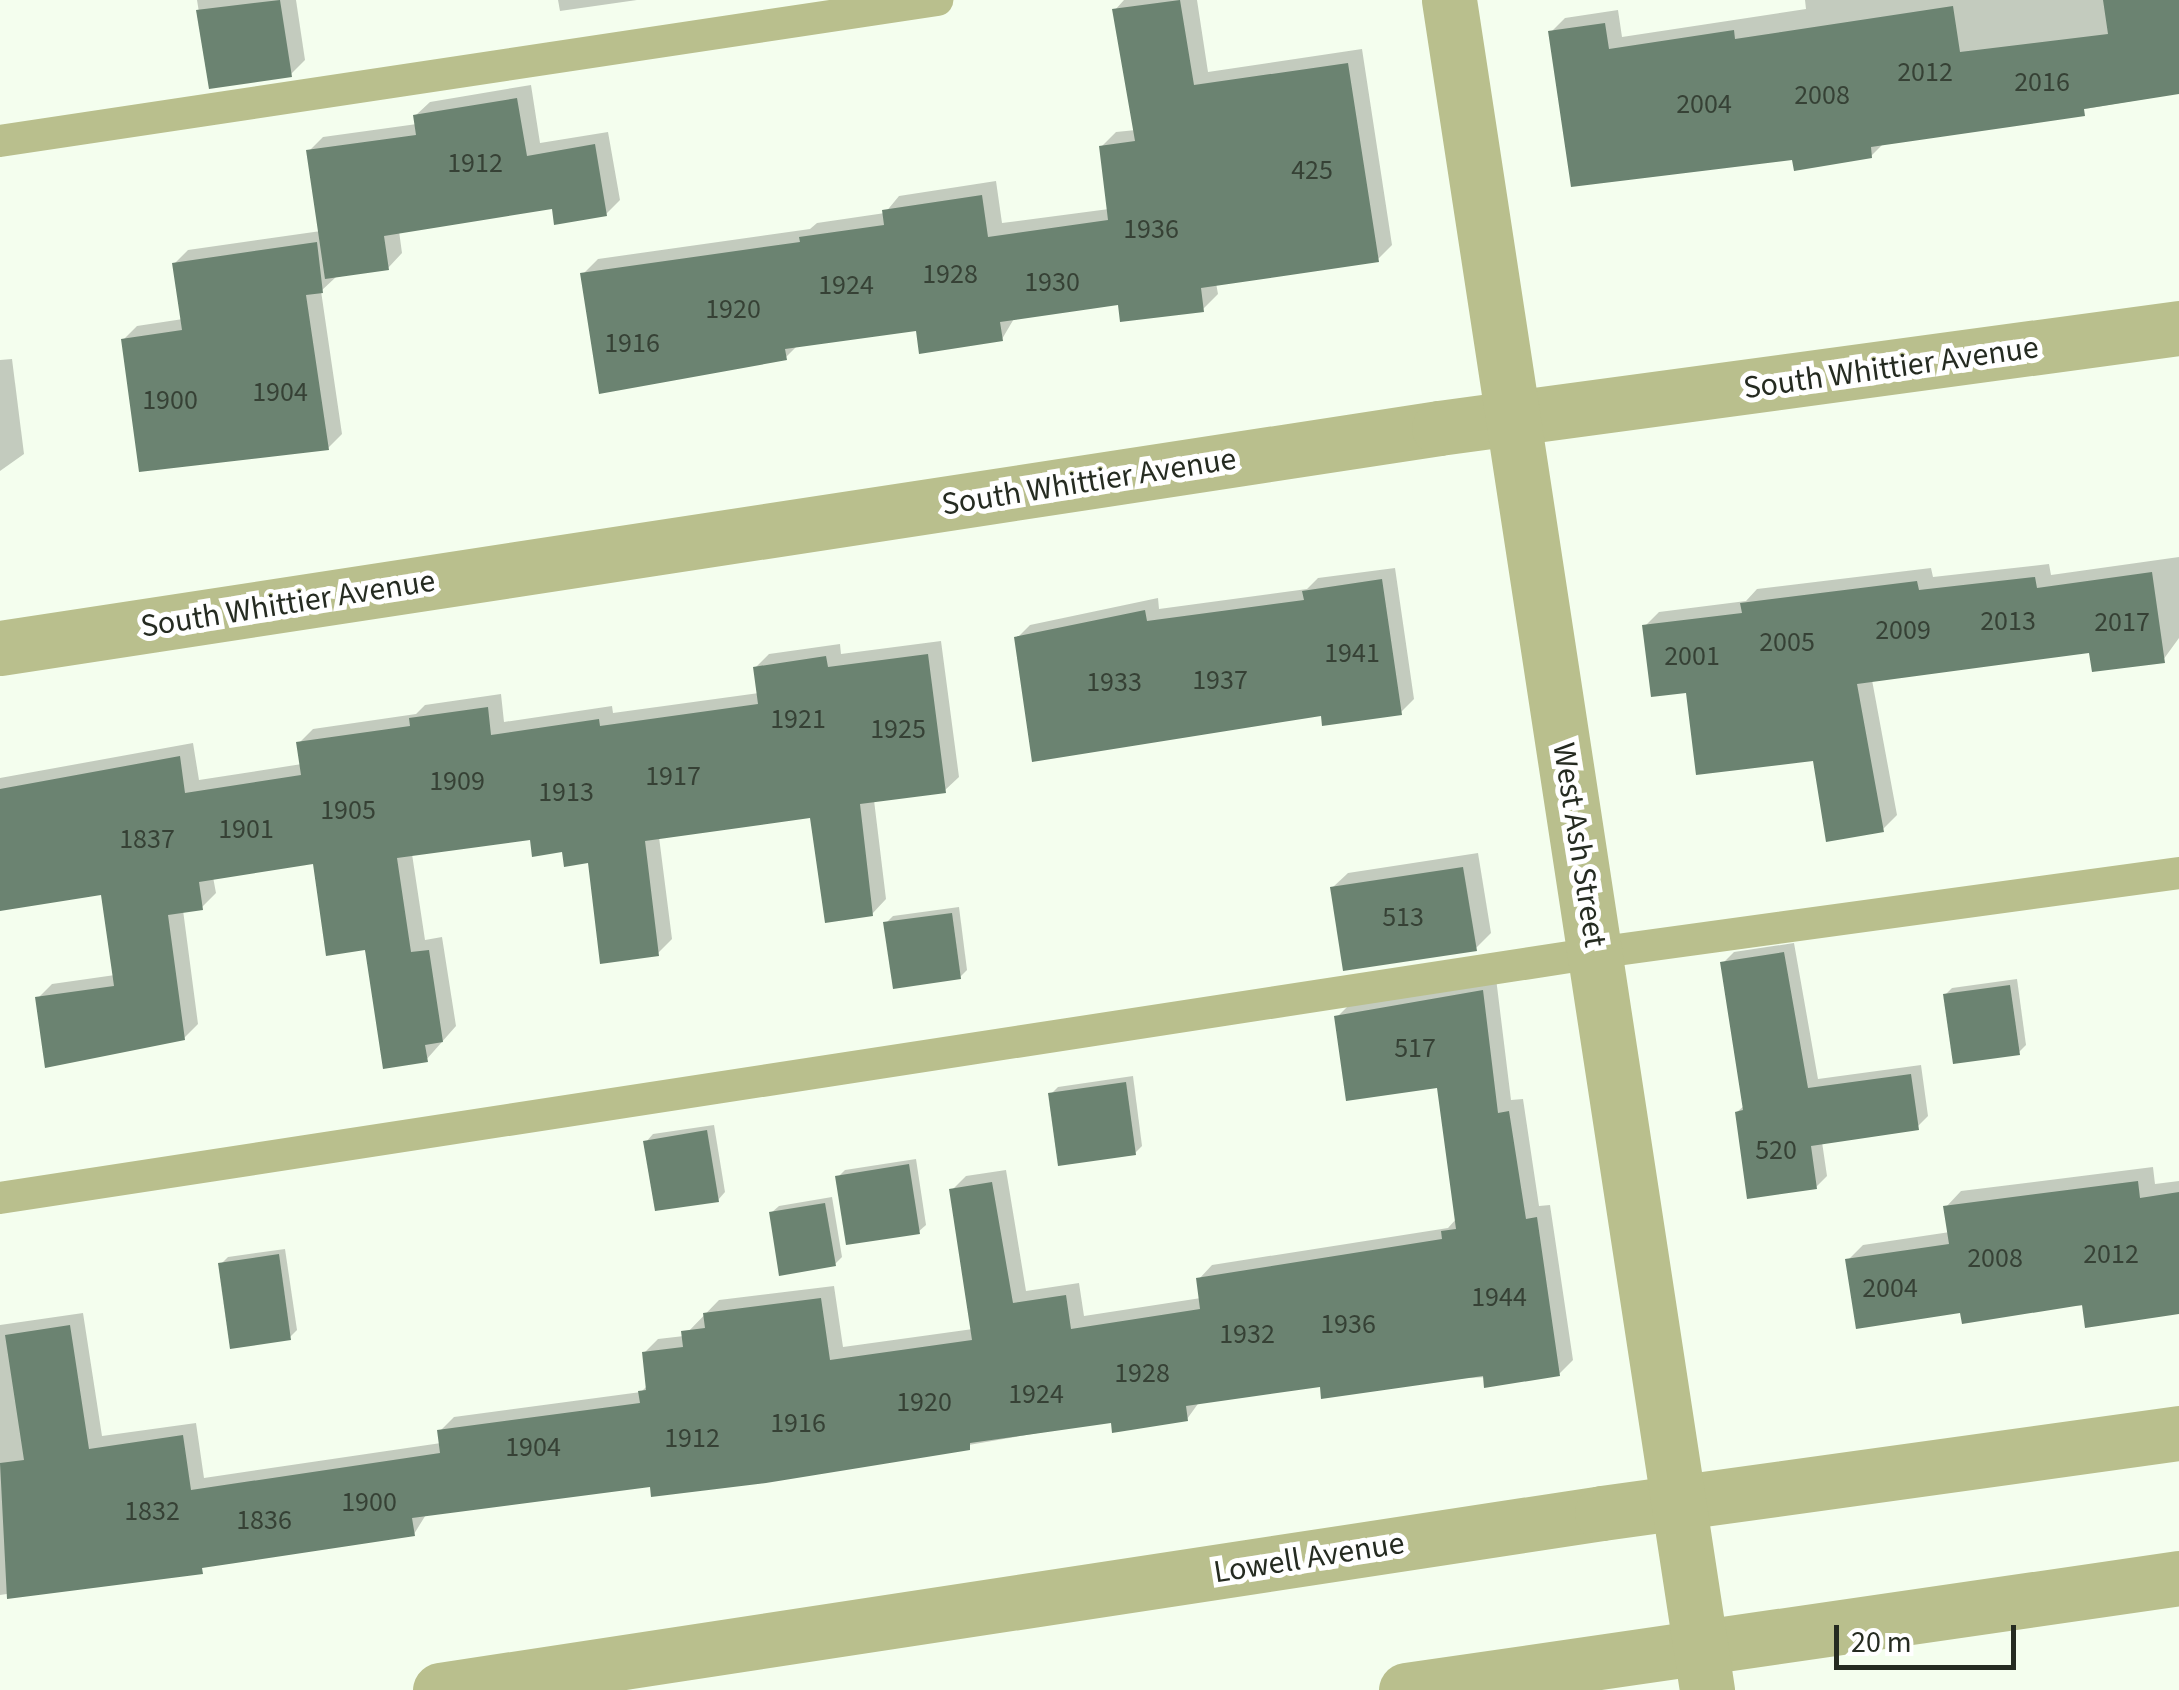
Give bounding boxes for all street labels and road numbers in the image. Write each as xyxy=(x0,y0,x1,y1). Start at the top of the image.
street label: South Whittier Avenue xyxy=(1741,328,2041,408)
street label: South Whittier Avenue xyxy=(939,440,1239,524)
street label: South Whittier Avenue xyxy=(138,562,438,646)
street label: West Ash Street xyxy=(1544,740,1614,950)
street label: Lowell Avenue xyxy=(1211,1524,1407,1592)

